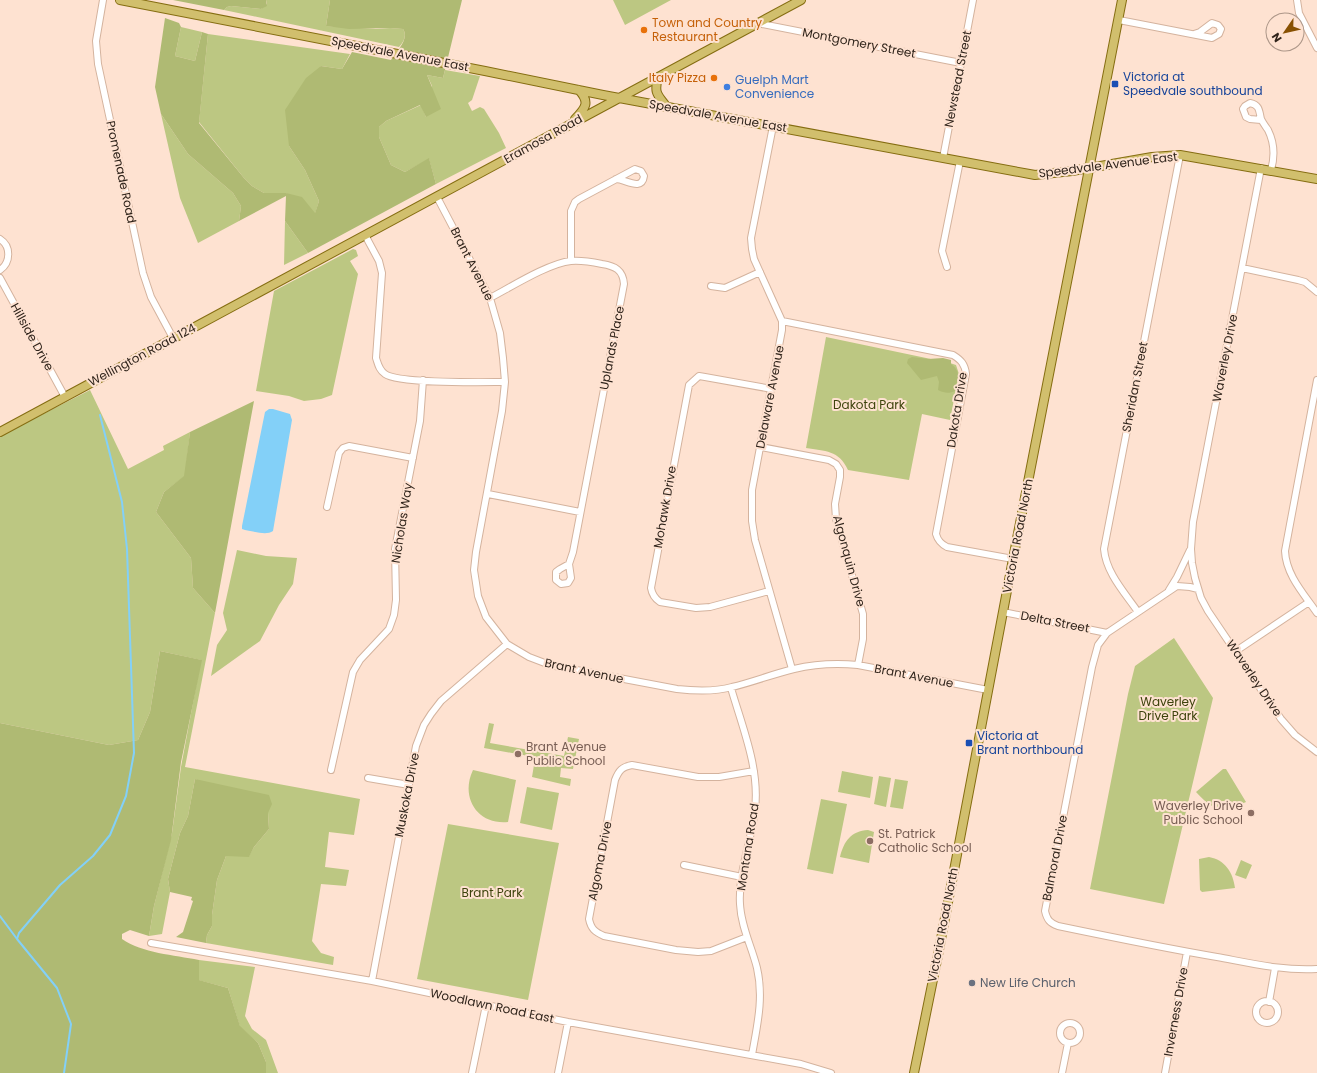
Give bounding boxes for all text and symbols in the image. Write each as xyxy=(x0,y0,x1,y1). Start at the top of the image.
north arrow xyxy=(1265,12,1305,52)
place label: Town and Country Restaurant xyxy=(652,14,762,45)
street label: Montgomery Street xyxy=(801,23,917,62)
marker: Town and Country Restaurant xyxy=(639,25,649,35)
street label: Newstead Street xyxy=(940,29,975,129)
text: N xyxy=(1268,30,1286,45)
street label: Speedvale Avenue East xyxy=(330,32,470,75)
place label: Victoria at Speedvale southbound xyxy=(1123,68,1263,99)
place label: Italy Pizza xyxy=(649,69,706,86)
place label: Guelph Mart Convenience xyxy=(735,71,814,102)
marker: Italy Pizza xyxy=(709,73,719,83)
marker: Victoria at Speedvale southbound xyxy=(1110,79,1120,89)
marker: Guelph Mart Convenience xyxy=(722,82,732,92)
street label: Speedvale Avenue East xyxy=(648,95,788,136)
street label: Eramosa Road xyxy=(500,110,585,167)
street label: Promenade Road xyxy=(102,119,141,225)
street label: Speedvale Avenue East xyxy=(1038,148,1178,181)
street label: Brant Avenue xyxy=(447,224,498,303)
street label: Hillside Drive xyxy=(7,300,58,374)
street label: Uplands Place xyxy=(595,304,628,391)
street label: Waverley Drive xyxy=(1208,313,1241,403)
street label: Wellington Road 124 xyxy=(85,319,199,390)
street label: Sheridan Street xyxy=(1117,340,1152,434)
street label: Delaware Avenue xyxy=(751,344,788,450)
street label: Dakota Drive xyxy=(942,371,971,449)
park label: Dakota Park xyxy=(833,396,906,413)
street label: Mohawk Drive xyxy=(649,465,680,549)
street label: Victoria Road North xyxy=(998,477,1037,595)
street label: Nicholas Way xyxy=(387,481,416,564)
street label: Algonquin Drive xyxy=(829,513,870,609)
street label: Delta Street xyxy=(1019,607,1091,637)
street label: Waverley Drive xyxy=(1223,636,1286,719)
street label: Brant Avenue xyxy=(543,654,625,687)
street label: Brant Avenue xyxy=(873,660,955,692)
park label: Waverley Drive Park xyxy=(1138,693,1198,724)
place label: Victoria at Brant northbound xyxy=(977,727,1083,758)
place label: Brant Avenue Public School xyxy=(526,738,606,769)
marker: Victoria at Brant northbound xyxy=(964,738,974,748)
marker: Brant Avenue Public School xyxy=(513,749,523,759)
street label: Muskoka Drive xyxy=(390,751,423,839)
place label: Waverley Drive Public School xyxy=(1154,797,1243,828)
street label: Montana Road xyxy=(732,802,763,892)
marker: Waverley Drive Public School xyxy=(1246,808,1256,818)
street label: Balmoral Drive xyxy=(1038,813,1071,902)
street label: Algoma Drive xyxy=(583,820,616,902)
place label: St. Patrick Catholic School xyxy=(878,825,972,856)
marker: St. Patrick Catholic School xyxy=(865,836,875,846)
street label: Victoria Road North xyxy=(923,866,962,984)
park label: Brant Park xyxy=(462,884,523,901)
street label: Inverness Drive xyxy=(1159,966,1192,1058)
place label: New Life Church xyxy=(980,974,1076,991)
marker: New Life Church xyxy=(967,978,977,988)
street label: Woodlawn Road East xyxy=(429,984,556,1027)

